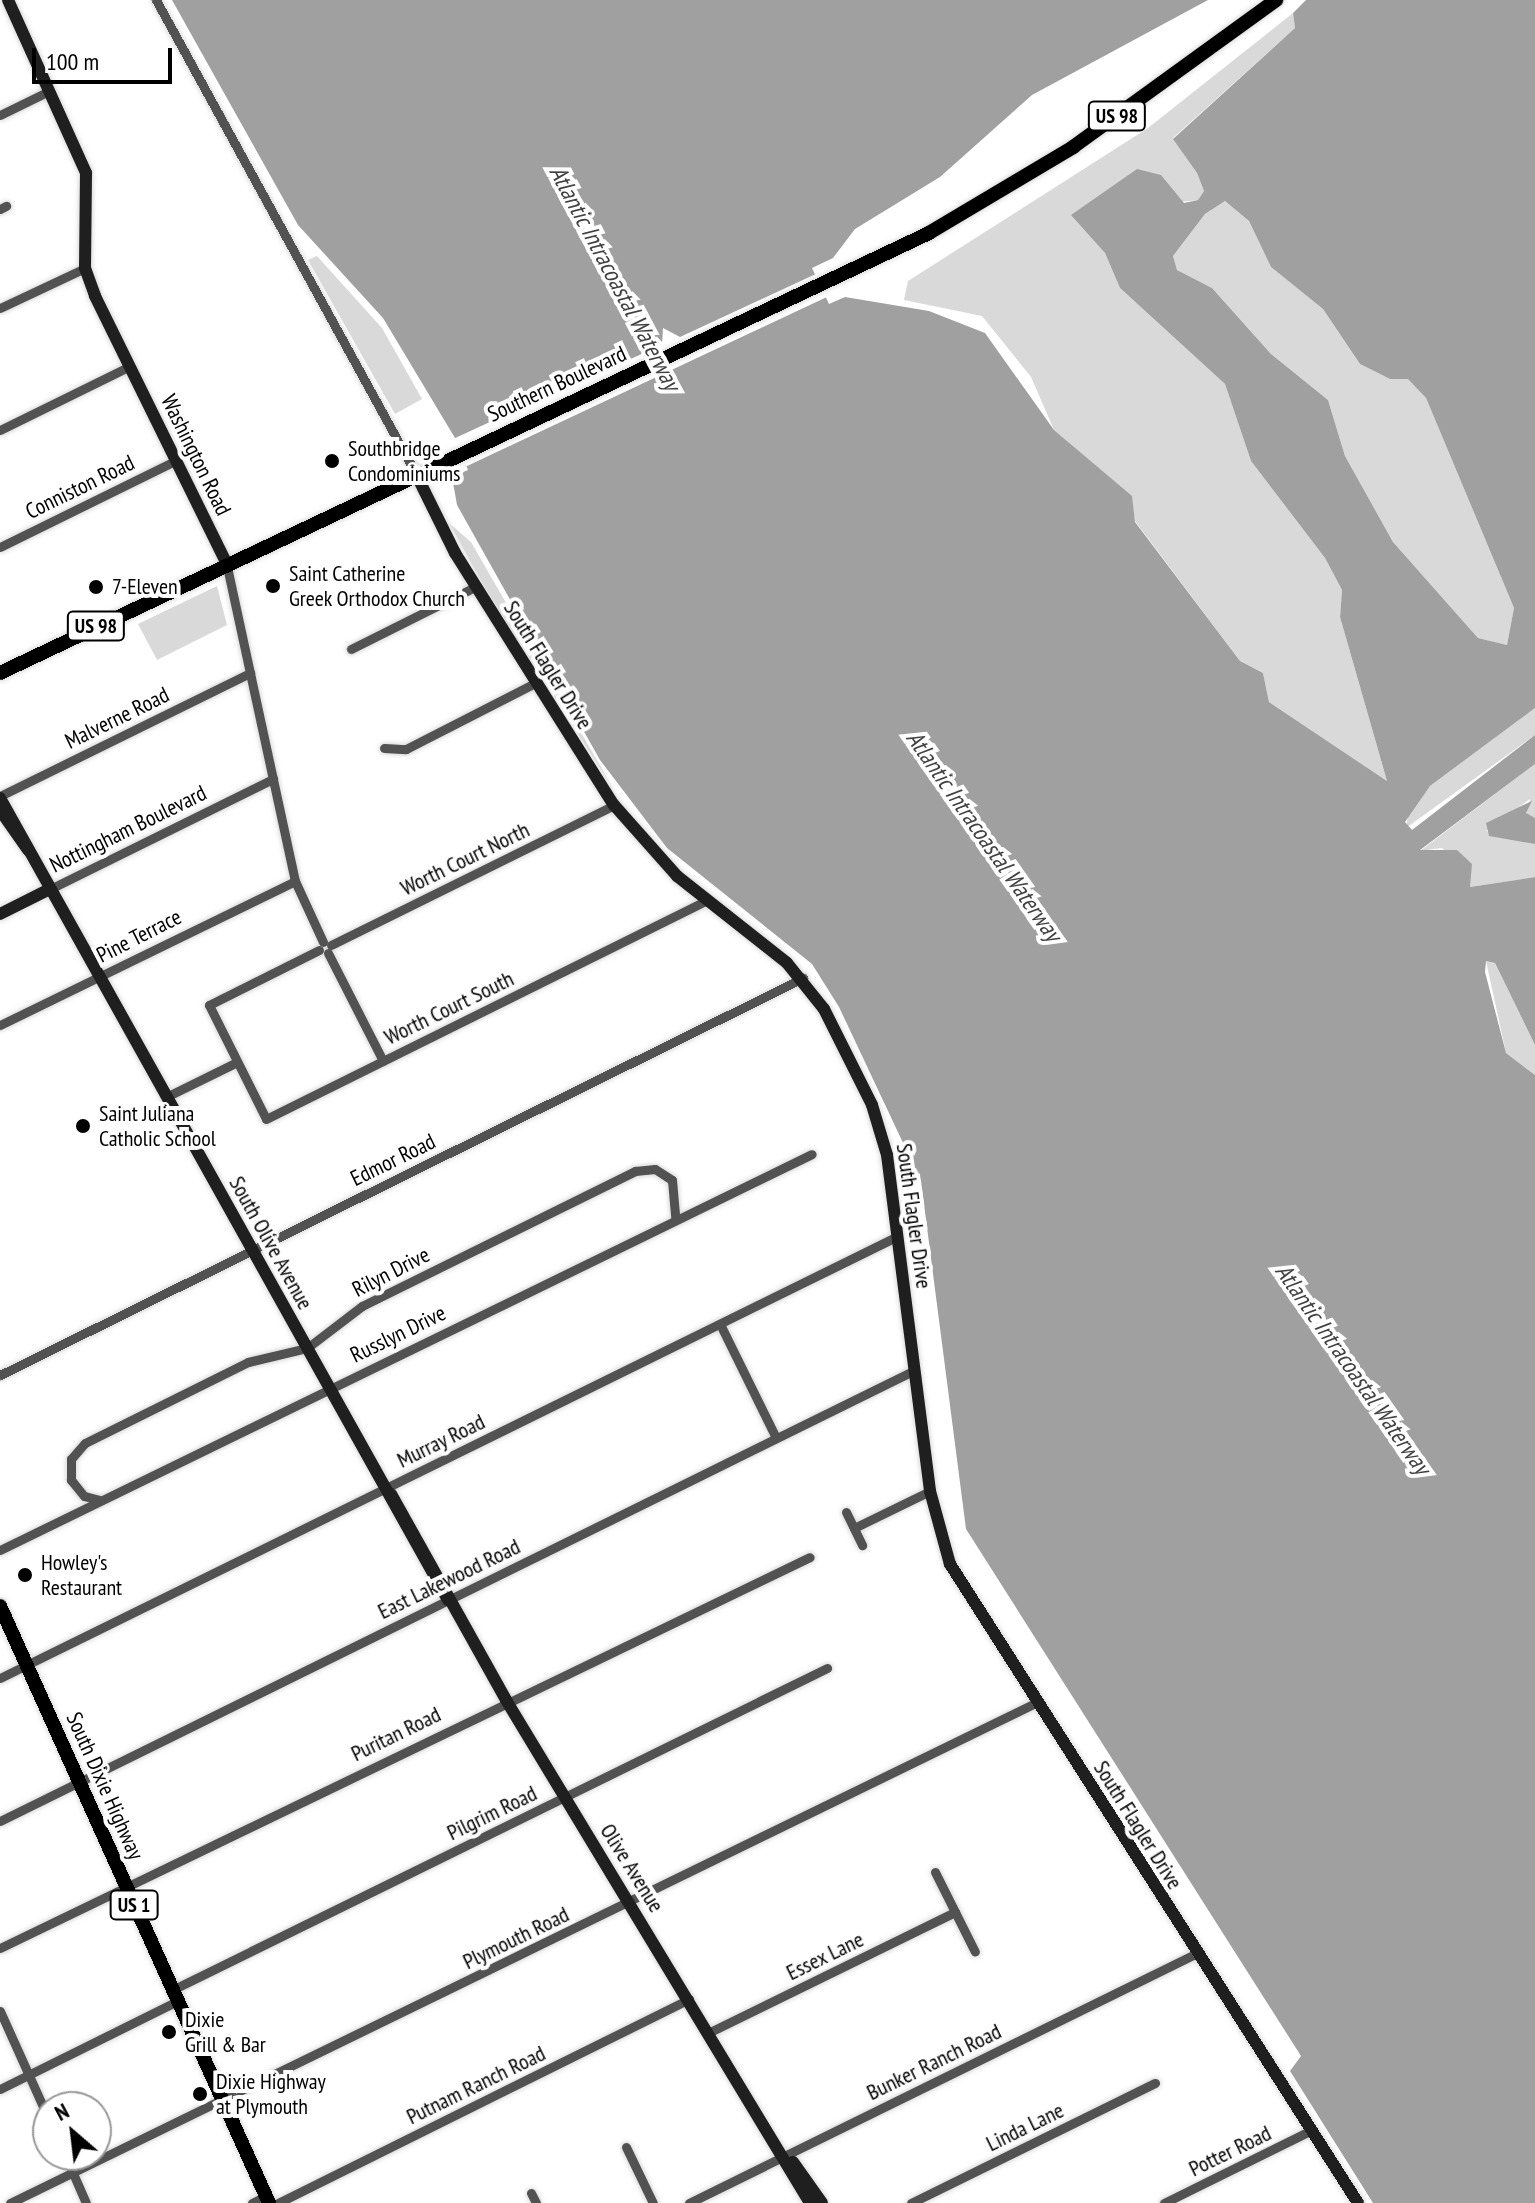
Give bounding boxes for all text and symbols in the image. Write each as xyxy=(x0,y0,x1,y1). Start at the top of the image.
scale bar xyxy=(36,32,176,82)
text: 100 m xyxy=(46,46,99,77)
road number: US 98 xyxy=(1087,100,1147,132)
water label: Atlantic Intracoastal Waterway xyxy=(543,160,687,396)
street label: Southern Boulevard xyxy=(484,340,630,428)
street label: Washington Road xyxy=(155,390,237,520)
place label: Southbridge Condominiums xyxy=(348,435,460,486)
street label: Conniston Road xyxy=(21,449,139,525)
marker: Southbridge Condominiums xyxy=(323,452,341,470)
place label: Saint Catherine Greek Orthodox Church xyxy=(289,560,466,612)
place label: 7-Eleven xyxy=(112,574,178,600)
marker: Saint Catherine Greek Orthodox Church xyxy=(264,577,282,595)
marker: 7-Eleven xyxy=(87,578,105,596)
street label: South Flagler Drive xyxy=(498,596,598,734)
road number: US 98 xyxy=(66,610,126,642)
street label: Malverne Road xyxy=(61,681,173,755)
water label: Atlantic Intracoastal Waterway xyxy=(900,725,1068,947)
street label: Nottingham Boulevard xyxy=(45,780,211,878)
street label: Worth Court North xyxy=(396,816,534,902)
street label: Pine Terrace xyxy=(92,903,186,969)
street label: Worth Court South xyxy=(380,965,518,1051)
place label: Saint Juliana Catholic School xyxy=(99,1100,216,1152)
marker: Saint Juliana Catholic School xyxy=(74,1117,92,1135)
street label: Edmor Road xyxy=(346,1128,440,1192)
street label: South Flagler Drive xyxy=(891,1142,937,1290)
street label: South Olive Avenue xyxy=(223,1172,319,1314)
street label: Rilyn Drive xyxy=(348,1241,434,1303)
water label: Atlantic Intracoastal Waterway xyxy=(1269,1258,1437,1480)
street label: Russlyn Drive xyxy=(346,1300,450,1368)
street label: Murray Road xyxy=(393,1408,489,1474)
street label: East Lakewood Road xyxy=(374,1533,524,1625)
place label: Howley's Restaurant xyxy=(41,1549,122,1600)
marker: Howley's Restaurant xyxy=(16,1566,34,1584)
street label: Puritan Road xyxy=(347,1701,445,1767)
street label: South Dixie Highway xyxy=(61,1708,149,1864)
street label: South Flagler Drive xyxy=(1088,1756,1188,1894)
street label: Pilgrim Road xyxy=(443,1780,541,1846)
street label: Olive Avenue xyxy=(594,1819,670,1917)
road number: US 1 xyxy=(108,1889,160,1921)
street label: Plymouth Road xyxy=(459,1901,573,1975)
street label: Essex Lane xyxy=(782,1926,868,1986)
place label: Dixie Grill & Bar xyxy=(185,2006,266,2058)
street label: Bunker Ranch Road xyxy=(862,2018,1006,2106)
marker: Dixie Grill & Bar xyxy=(160,2023,178,2041)
street label: Putnam Ranch Road xyxy=(402,2040,550,2130)
place label: Dixie Highway at Plymouth xyxy=(216,2068,326,2120)
marker: Dixie Highway at Plymouth xyxy=(191,2085,209,2103)
north arrow xyxy=(32,2091,112,2171)
text: N xyxy=(50,2096,73,2127)
street label: Linda Lane xyxy=(982,2097,1068,2157)
street label: Potter Road xyxy=(1185,2120,1275,2182)

